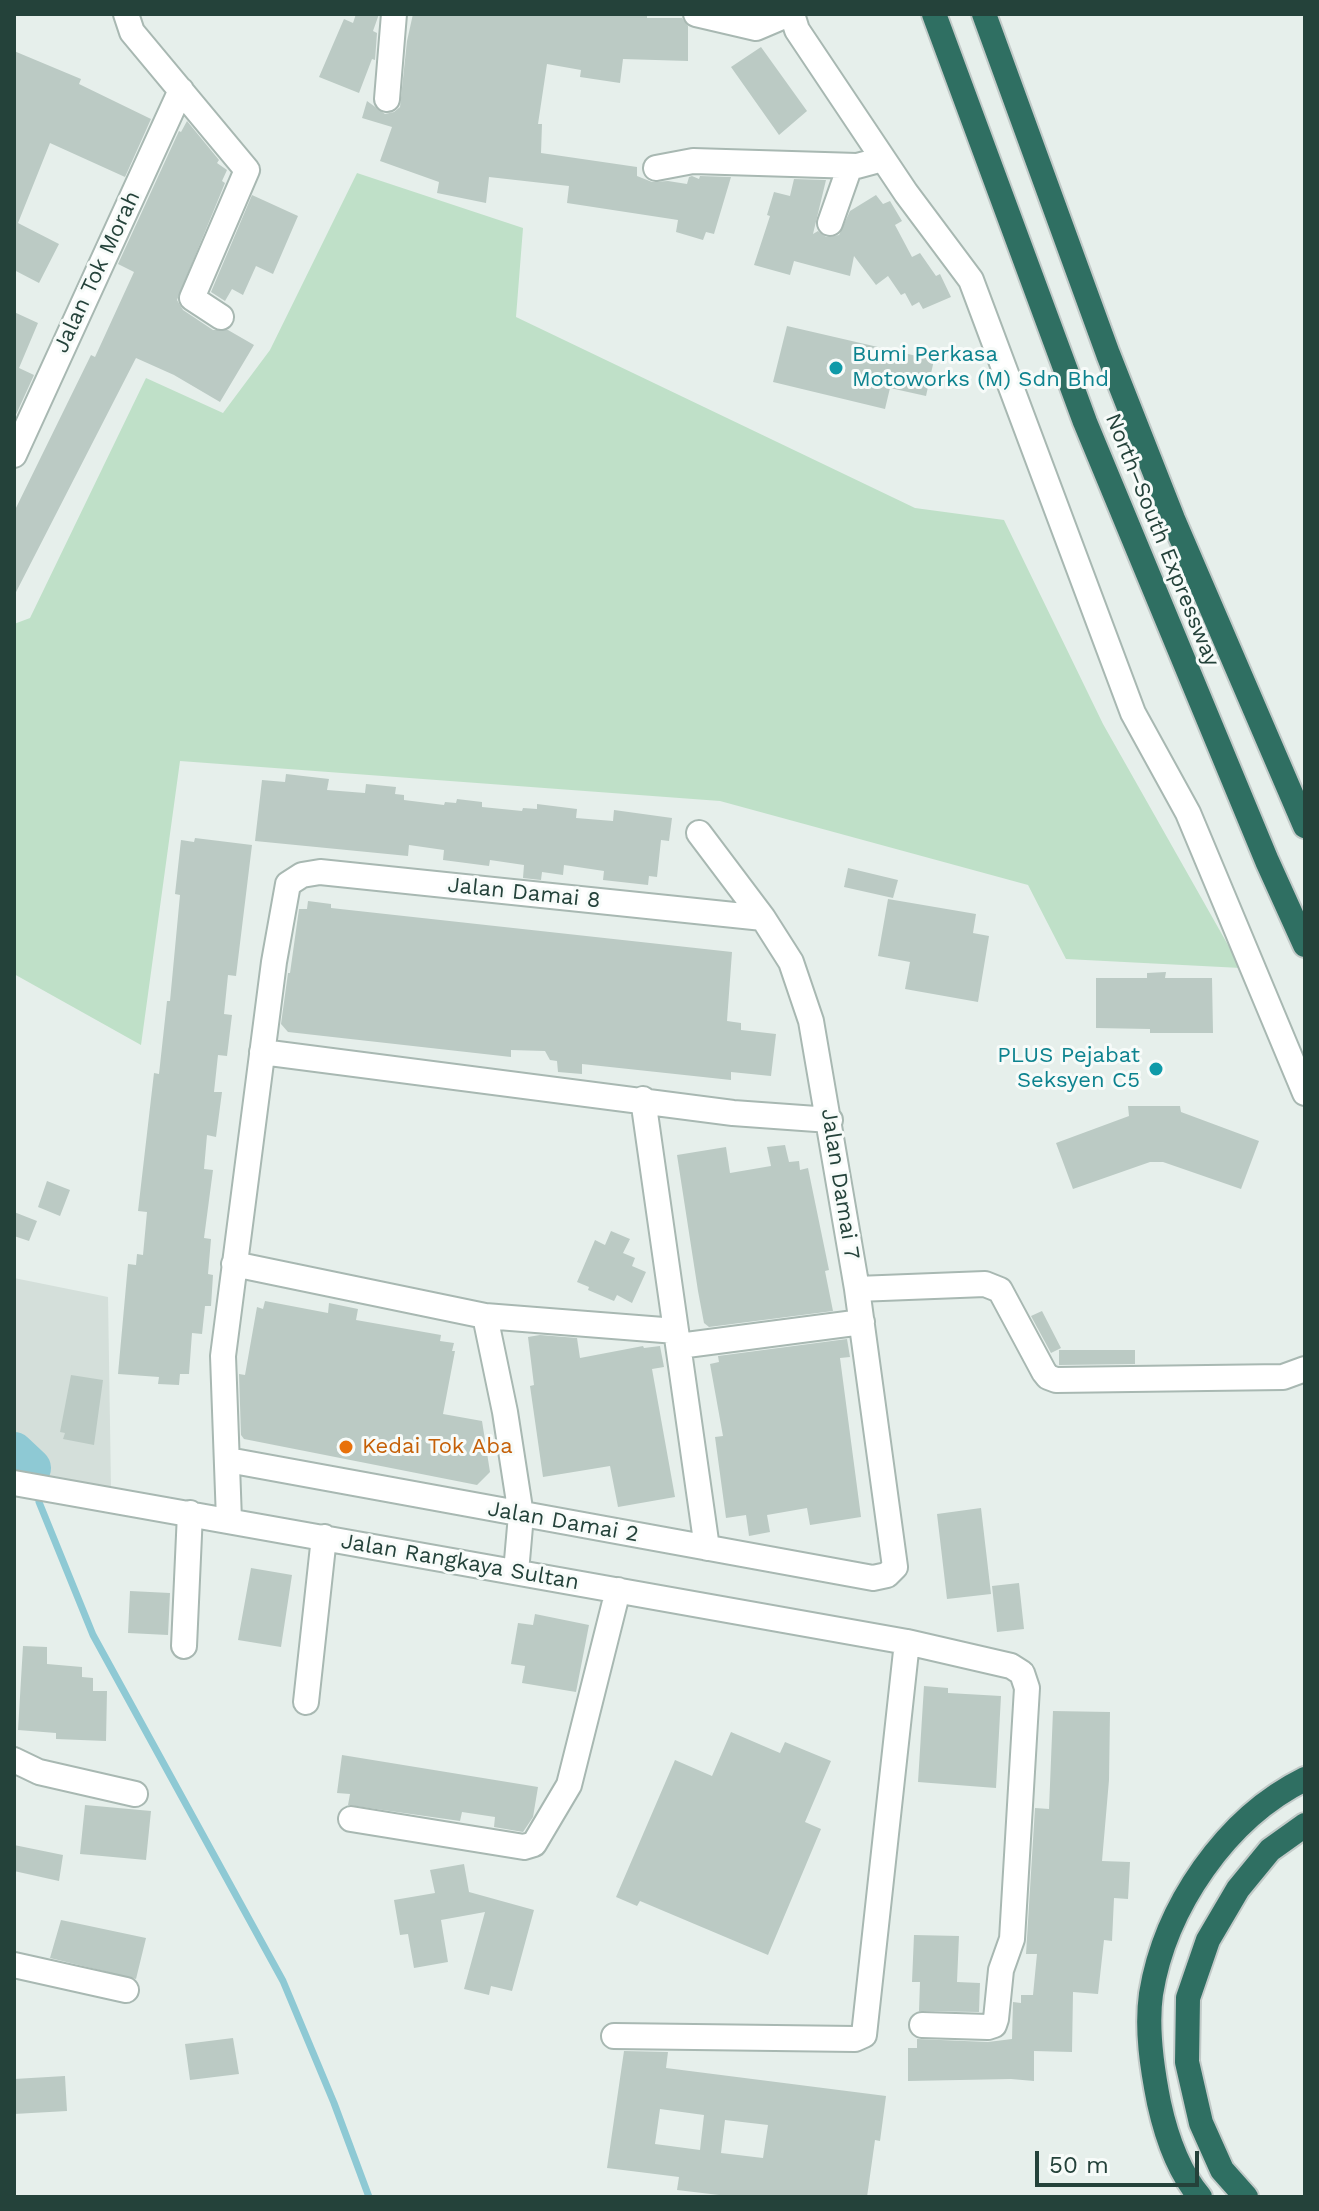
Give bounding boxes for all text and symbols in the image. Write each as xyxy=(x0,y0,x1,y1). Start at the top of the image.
street label: Jalan Tok Morah xyxy=(48,187,146,357)
place label: Bumi Perkasa Motoworks (M) Sdn Bhd xyxy=(852,342,1109,394)
marker: Bumi Perkasa Motoworks (M) Sdn Bhd xyxy=(827,359,845,377)
street label: North–South Expressway xyxy=(1099,410,1225,670)
street label: Jalan Damai 8 xyxy=(446,872,602,914)
place label: PLUS Pejabat Seksyen C5 xyxy=(997,1043,1140,1094)
marker: PLUS Pejabat Seksyen C5 xyxy=(1147,1060,1165,1078)
street label: Jalan Damai 7 xyxy=(815,1107,865,1261)
place label: Kedai Tok Aba xyxy=(362,1434,513,1460)
marker: Kedai Tok Aba xyxy=(337,1438,355,1456)
street label: Jalan Damai 2 xyxy=(486,1496,640,1548)
street label: Jalan Rangkaya Sultan xyxy=(339,1528,581,1596)
scale bar xyxy=(1039,2135,1203,2185)
text: 50 m xyxy=(1049,2151,1109,2179)

